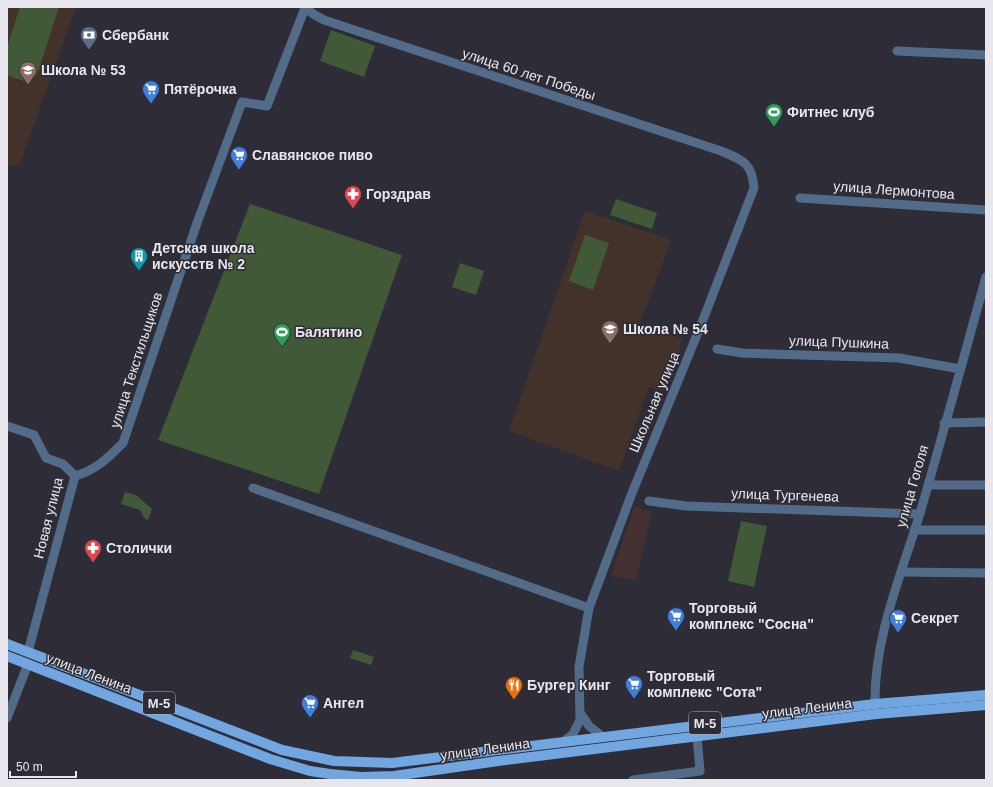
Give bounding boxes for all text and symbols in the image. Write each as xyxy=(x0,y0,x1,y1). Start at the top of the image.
bank icon: Сбербанк xyxy=(79,25,99,50)
place label: Сбербанк xyxy=(102,27,170,43)
street label: улица 60 лет Победы xyxy=(460,45,598,103)
school or university icon: Школа № 53 xyxy=(18,60,38,85)
place label: Школа № 53 xyxy=(41,62,126,78)
supermarket icon: Пятёрочка xyxy=(141,79,161,104)
place label: Пятёрочка xyxy=(164,81,237,97)
sports icon: Фитнес клуб xyxy=(764,102,784,127)
place label: Фитнес клуб xyxy=(787,104,875,120)
supermarket icon: Славянское пиво xyxy=(229,145,249,170)
place label: Славянское пиво xyxy=(252,147,373,163)
street label: улица Лермонтова xyxy=(833,178,955,202)
pharmacy icon: Горздрав xyxy=(343,184,363,209)
place label: Горздрав xyxy=(366,186,431,202)
place label: Детская школа искусств № 2 xyxy=(152,240,255,272)
building icon: Детская школа искусств № 2 xyxy=(129,246,149,271)
street label: улица Текстильщиков xyxy=(106,290,166,430)
school or university icon: Школа № 54 xyxy=(600,319,620,344)
place label: Школа № 54 xyxy=(623,321,708,337)
sports icon: Балятино xyxy=(272,322,292,347)
place label: Балятино xyxy=(295,324,362,340)
street label: улица Пушкина xyxy=(789,332,890,352)
street label: Школьная улица xyxy=(626,349,682,455)
street label: улица Гоголя xyxy=(893,443,931,529)
street label: Новая улица xyxy=(30,476,66,560)
street label: улица Тургенева xyxy=(731,485,839,505)
pharmacy icon: Столички xyxy=(83,538,103,563)
place label: Столички xyxy=(106,540,172,556)
place label: Торговый комплекс "Сосна" xyxy=(689,600,814,632)
supermarket icon: Торговый комплекс "Сосна" xyxy=(666,606,686,631)
supermarket icon: Секрет xyxy=(888,608,908,633)
place label: Секрет xyxy=(911,610,959,626)
street label: улица Ленина xyxy=(44,649,134,697)
place label: Торговый комплекс "Сота" xyxy=(647,668,762,700)
supermarket icon: Торговый комплекс "Сота" xyxy=(624,674,644,699)
restaurant icon: Бургер Кинг xyxy=(504,675,524,700)
place label: Бургер Кинг xyxy=(527,677,611,693)
road number: М-5 xyxy=(143,692,175,714)
supermarket icon: Ангел xyxy=(300,693,320,718)
place label: Ангел xyxy=(323,695,364,711)
street label: улица Ленина xyxy=(761,695,853,721)
road number: М-5 xyxy=(689,712,721,734)
street label: улица Ленина xyxy=(439,735,531,763)
scale bar xyxy=(10,753,76,779)
text: 50 m xyxy=(16,760,43,774)

